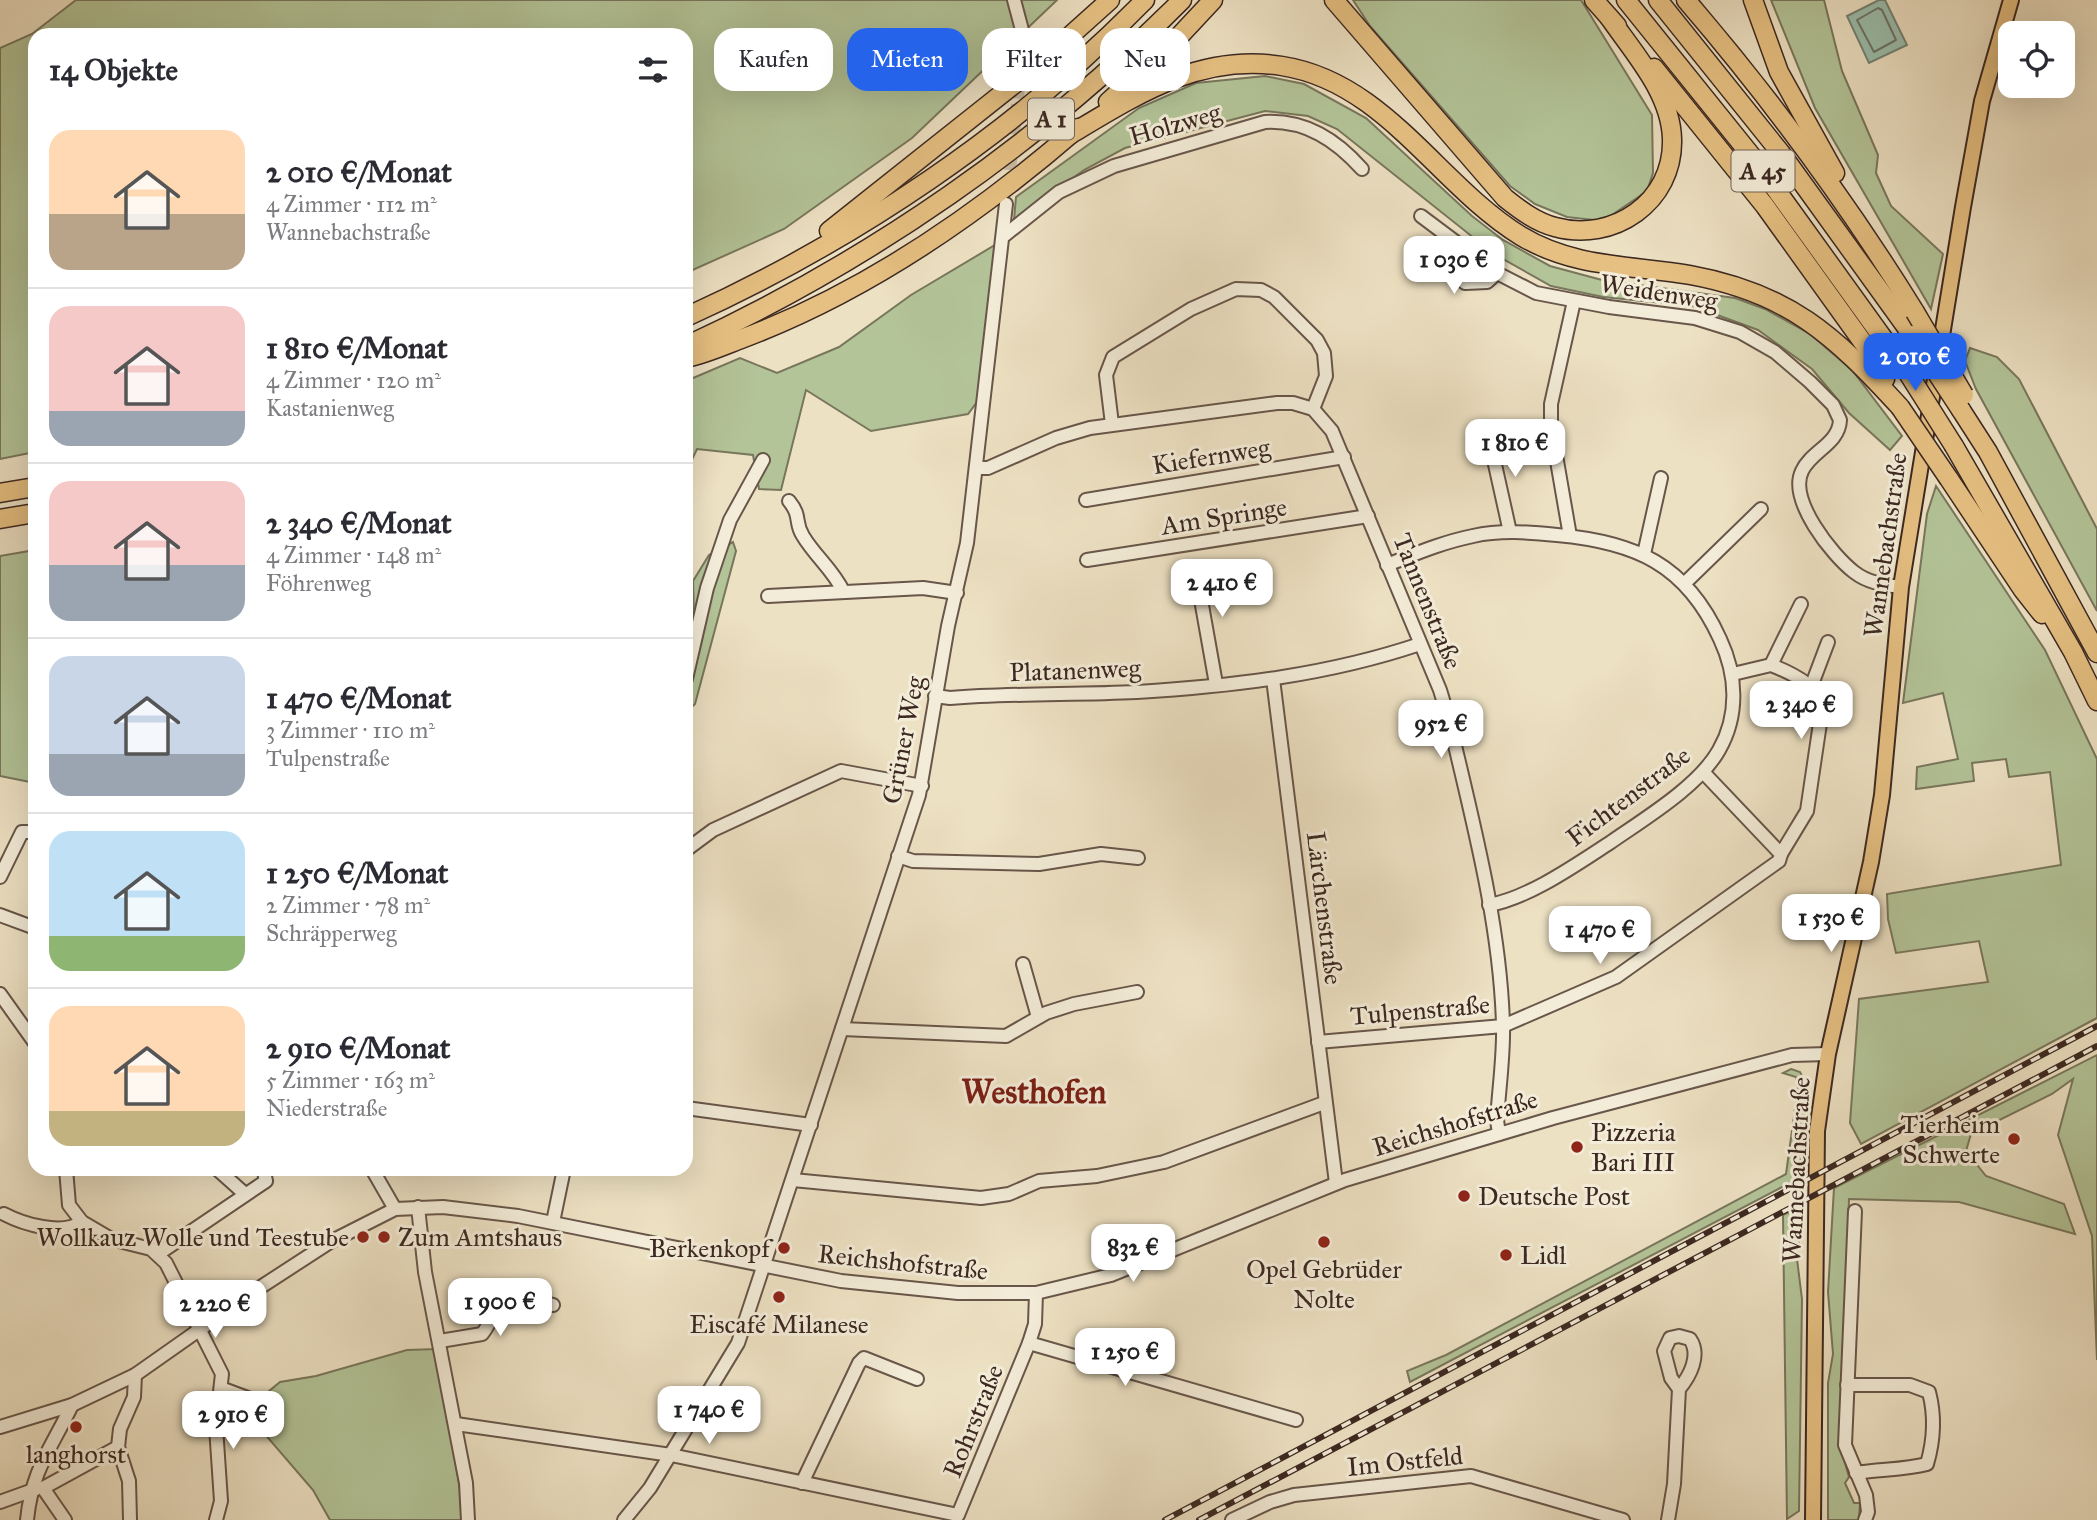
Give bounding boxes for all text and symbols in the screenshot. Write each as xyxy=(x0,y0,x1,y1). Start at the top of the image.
map controls xyxy=(1998,21,2075,98)
button: locate xyxy=(1998,21,2075,98)
chip: Kaufen xyxy=(714,28,833,91)
chip: Mieten xyxy=(847,28,968,91)
chip: Filter xyxy=(982,28,1086,91)
chip: Neu xyxy=(1100,28,1190,91)
icon: filters xyxy=(634,51,672,89)
text: 14 Objekte xyxy=(49,52,178,88)
street label: Holzweg xyxy=(1125,95,1226,152)
road number: A 1 xyxy=(1028,98,1074,140)
road number: A 45 xyxy=(1732,150,1795,191)
text: 2 010 €/Monat xyxy=(266,154,452,190)
icon: home xyxy=(105,158,189,242)
text: 4 Zimmer · 112 m² xyxy=(266,190,437,218)
text: Wannebachstraße xyxy=(266,218,431,246)
pin: 1 030 € xyxy=(1389,236,1519,296)
text: 1 030 € xyxy=(1420,245,1488,273)
street label: Weidenweg xyxy=(1598,267,1721,317)
text: 1 810 €/Monat xyxy=(266,330,448,366)
icon: home xyxy=(105,334,189,418)
pin: 2 010 € xyxy=(1850,334,1980,393)
text: 2 010 € xyxy=(1880,342,1950,370)
text: 4 Zimmer · 120 m² xyxy=(266,366,441,394)
text: Kastanienweg xyxy=(266,394,394,422)
pin: 1 810 € xyxy=(1450,420,1580,479)
text: 1 810 € xyxy=(1481,428,1549,456)
street label: Kiefernweg xyxy=(1150,431,1273,481)
street label: Wannebachstraße xyxy=(1856,450,1914,639)
street label: Am Springe xyxy=(1158,490,1289,542)
text: 2 340 €/Monat xyxy=(266,505,452,541)
icon: home xyxy=(105,509,189,593)
street label: Tannenstraße xyxy=(1386,528,1470,674)
text: 4 Zimmer · 148 m² xyxy=(266,541,441,569)
pin: 2 410 € xyxy=(1157,560,1287,619)
text: 2 410 € xyxy=(1187,568,1257,596)
text: Föhrenweg xyxy=(266,569,371,597)
street label: Platanenweg xyxy=(1009,652,1142,688)
street label: Grüner Weg xyxy=(875,672,931,807)
text: 1 470 €/Monat xyxy=(266,680,451,716)
pin: 2 340 € xyxy=(1736,682,1866,741)
icon: home xyxy=(105,684,189,768)
text: 2 340 € xyxy=(1766,690,1836,718)
pin: 952 € xyxy=(1392,700,1490,760)
text: 952 € xyxy=(1414,709,1468,737)
text: 3 Zimmer · 110 m² xyxy=(266,716,435,744)
street label: Fichtenstraße xyxy=(1560,739,1697,853)
text: Tulpenstraße xyxy=(266,744,390,772)
street label: Lärchenstraße xyxy=(1300,830,1350,986)
text: 1 250 €/Monat xyxy=(266,855,448,891)
icon: home xyxy=(105,859,189,943)
text: 2 Zimmer · 78 m² xyxy=(266,891,430,919)
pin: 1 530 € xyxy=(1766,894,1896,954)
text: 1 530 € xyxy=(1798,903,1864,931)
pin: 1 470 € xyxy=(1535,906,1665,966)
text: 1 470 € xyxy=(1565,915,1635,943)
text: Schräpperweg xyxy=(266,919,397,947)
street label: Tulpenstraße xyxy=(1349,988,1491,1032)
text: 2 910 €/Monat xyxy=(266,1030,450,1066)
icon: home xyxy=(105,1034,189,1118)
text: 5 Zimmer · 163 m² xyxy=(266,1066,435,1094)
district label: Westhofen xyxy=(962,1072,1107,1112)
street label: Wannebachstraße xyxy=(1775,1076,1817,1264)
street label: Reichshofstraße xyxy=(1369,1083,1542,1163)
text: Niederstraße xyxy=(266,1094,387,1122)
place label: Tierheim Schwerte xyxy=(1901,1108,2000,1170)
place label: Pizzeria Bari III xyxy=(1591,1116,1676,1178)
marker: Tierheim Schwerte xyxy=(2006,1131,2022,1147)
marker: Pizzeria Bari III xyxy=(1569,1139,1585,1155)
place label: Deutsche Post xyxy=(1478,1180,1630,1212)
marker: Deutsche Post xyxy=(1456,1188,1472,1204)
place label: Wollkauz Wolle und Teestube xyxy=(37,1221,349,1253)
place label: Zum Amtshaus xyxy=(398,1221,562,1253)
pin: 832 € xyxy=(1084,1224,1182,1284)
marker: Wollkauz Wolle und Teestube xyxy=(355,1229,371,1245)
marker: Zum Amtshaus xyxy=(376,1229,392,1245)
place label: Berkenkopf xyxy=(649,1232,774,1264)
text: 832 € xyxy=(1107,1233,1159,1261)
marker: Opel Gebrüder Nolte xyxy=(1316,1234,1332,1250)
street label: Reichshofstraße xyxy=(816,1237,990,1287)
place label: Lidl xyxy=(1520,1239,1566,1271)
marker: Berkenkopf xyxy=(776,1240,792,1256)
marker: Lidl xyxy=(1498,1247,1514,1263)
place label: Opel Gebrüder Nolte xyxy=(1246,1253,1402,1315)
pin: 1 900 € xyxy=(435,1278,565,1338)
pin: 2 220 € xyxy=(150,1280,280,1340)
text: 1 900 € xyxy=(464,1287,536,1315)
text: 2 220 € xyxy=(179,1289,251,1317)
marker: Eiscafé Milanese xyxy=(771,1289,787,1305)
place label: Eiscafé Milanese xyxy=(689,1308,869,1340)
pin: 1 250 € xyxy=(1060,1328,1190,1388)
text: 1 250 € xyxy=(1091,1337,1159,1365)
street label: Rohrstraße xyxy=(936,1360,1010,1482)
pin: 1 740 € xyxy=(644,1386,774,1446)
pin: 2 910 € xyxy=(168,1392,298,1451)
text: 1 740 € xyxy=(674,1395,744,1423)
text: 2 910 € xyxy=(198,1400,268,1428)
marker: langhorst xyxy=(68,1419,84,1435)
place label: langhorst xyxy=(26,1438,126,1470)
street label: Im Ostfeld xyxy=(1345,1439,1465,1483)

